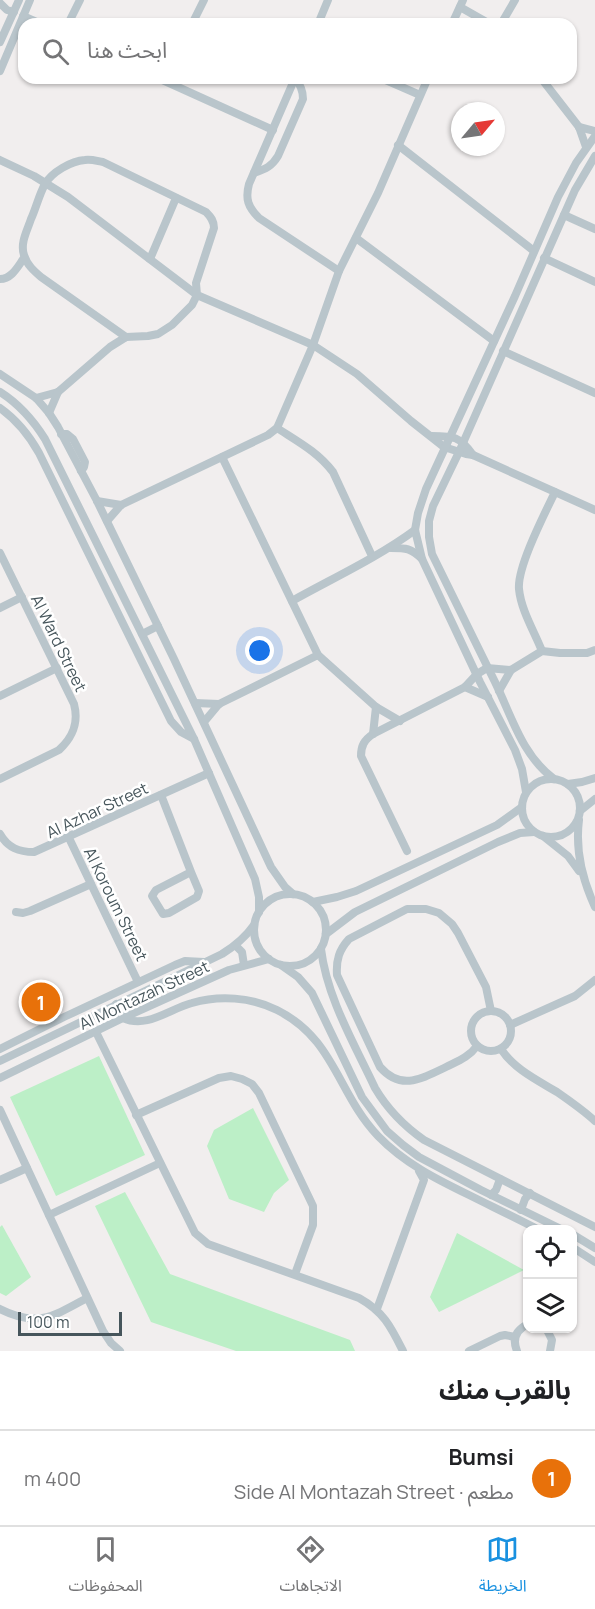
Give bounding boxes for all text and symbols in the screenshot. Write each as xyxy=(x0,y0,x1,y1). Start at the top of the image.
search box xyxy=(18,18,577,84)
icon: search xyxy=(39,35,72,68)
text: ابحث هنا xyxy=(87,35,167,65)
north arrow xyxy=(451,102,505,156)
street label: Al Ward Street xyxy=(26,591,92,695)
your location xyxy=(245,636,274,665)
street label: Al Azhar Street xyxy=(42,777,152,843)
street label: Al Koroum Street xyxy=(79,844,153,964)
street label: Al Montazah Street xyxy=(75,955,213,1035)
pin: 1 xyxy=(22,980,60,1024)
map controls xyxy=(523,1225,577,1333)
button: locate xyxy=(523,1225,577,1279)
button: layers xyxy=(523,1279,577,1333)
scale bar xyxy=(18,1309,122,1336)
text: 100 m xyxy=(27,1311,70,1333)
text: بالقرب منك xyxy=(439,1371,571,1407)
text: Bumsi xyxy=(448,1442,514,1472)
text: 400 m xyxy=(24,1465,81,1492)
text: 1 xyxy=(547,1465,556,1492)
text: مطعم · Side Al Montazah Street xyxy=(234,1478,514,1505)
tab: المحفوظات xyxy=(68,1533,143,1603)
tab: الاتجاهات xyxy=(279,1533,342,1603)
tab: الخريطة xyxy=(479,1533,527,1603)

